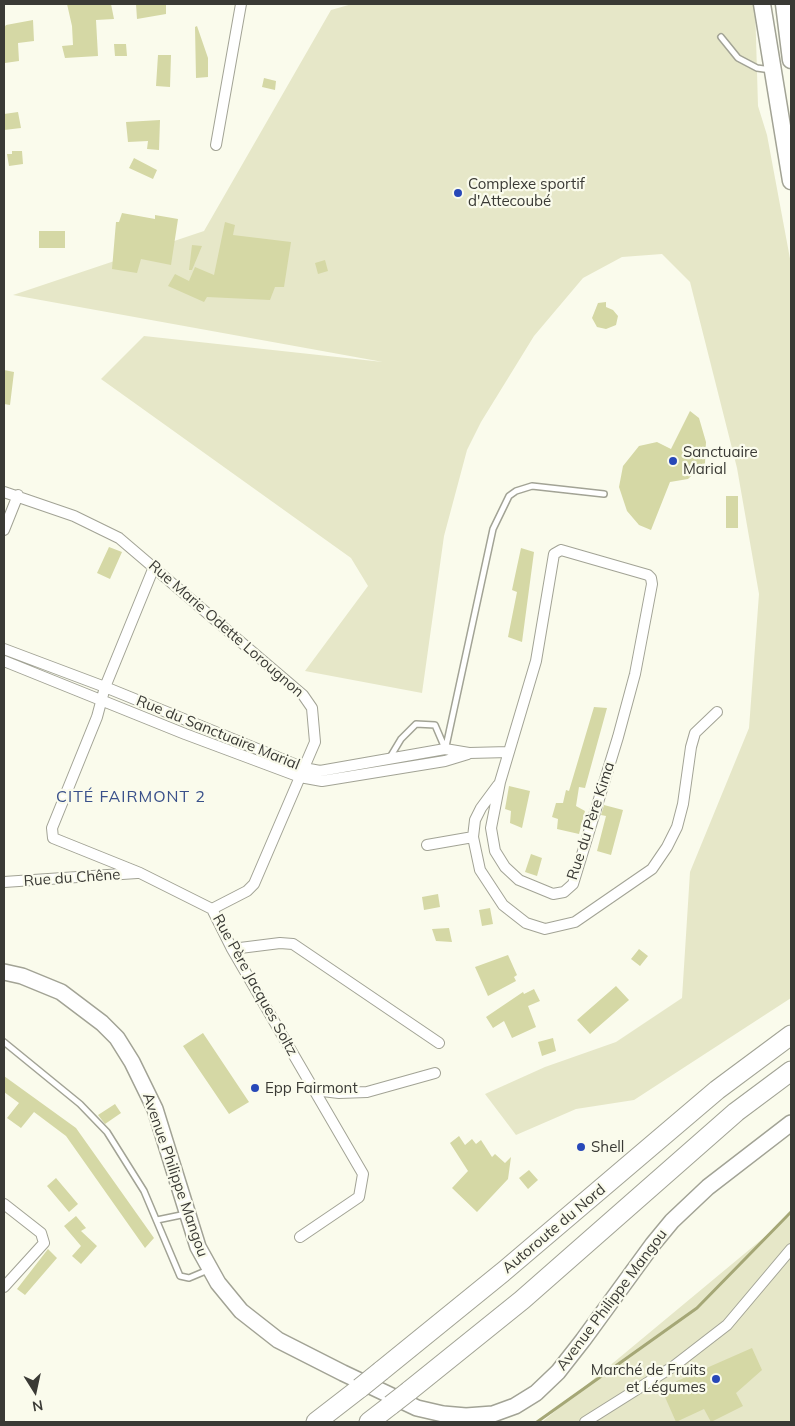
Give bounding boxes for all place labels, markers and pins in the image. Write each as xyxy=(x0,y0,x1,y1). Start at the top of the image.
place label: Complexe sportif d'Attecoubé xyxy=(468,175,585,210)
marker: Complexe sportif d'Attecoubé xyxy=(452,187,464,199)
place label: Sanctuaire Marial xyxy=(683,443,758,478)
marker: Sanctuaire Marial xyxy=(667,455,679,467)
place label: Epp Fairmont xyxy=(265,1079,358,1097)
marker: Epp Fairmont xyxy=(249,1082,261,1094)
place label: Shell xyxy=(591,1138,624,1156)
marker: Shell xyxy=(575,1141,587,1153)
place label: Marché de Fruits et Légumes xyxy=(591,1361,706,1396)
marker: Marché de Fruits et Légumes xyxy=(710,1373,722,1385)

